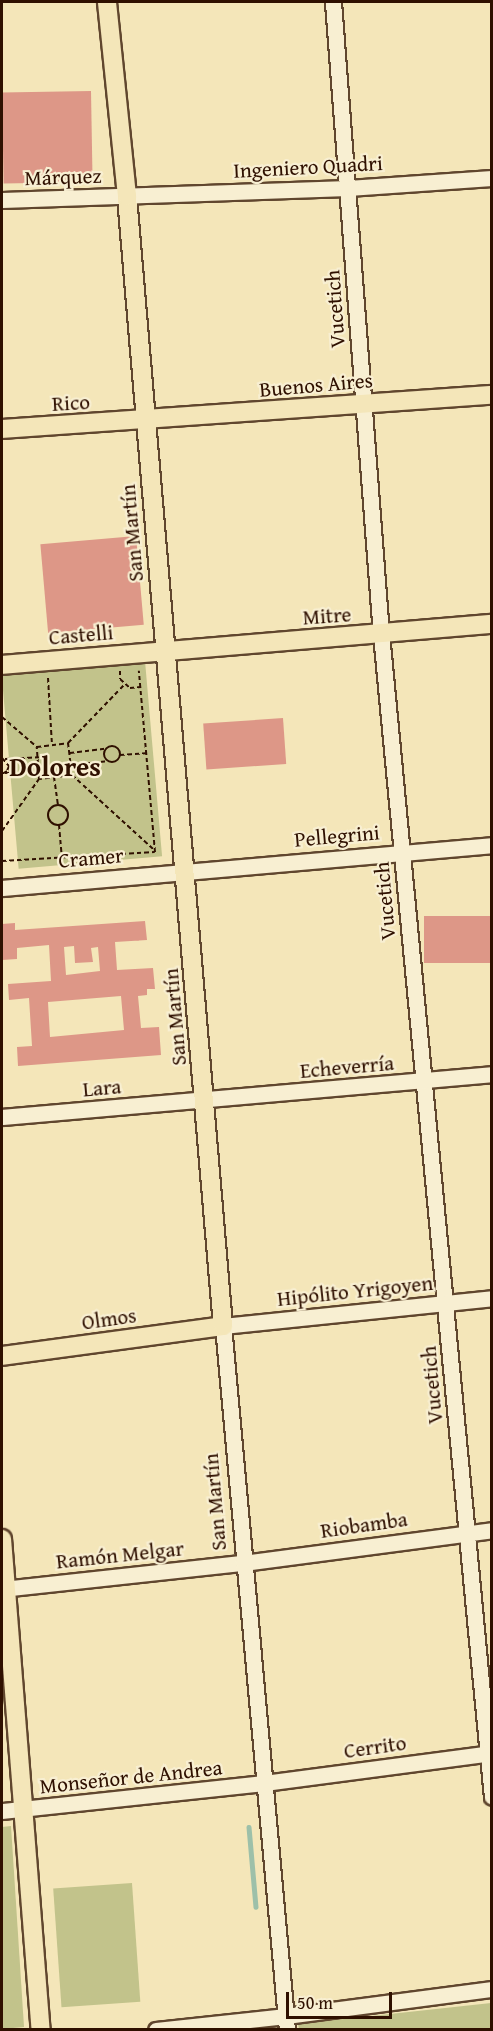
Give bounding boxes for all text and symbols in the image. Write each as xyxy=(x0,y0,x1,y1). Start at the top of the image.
street label: Ingeniero Quadri xyxy=(233,151,383,183)
street label: Márquez xyxy=(24,163,102,191)
street label: Vucetich xyxy=(320,269,350,349)
street label: Buenos Aires xyxy=(258,367,374,403)
street label: Rico xyxy=(51,389,91,417)
street label: San Martín xyxy=(115,483,149,583)
street label: Mitre xyxy=(302,602,352,630)
street label: Castelli xyxy=(48,620,114,650)
district label: Dolores xyxy=(9,751,101,783)
street label: Pellegrini xyxy=(293,820,381,852)
street label: Cramer xyxy=(57,843,125,873)
street label: Vucetich xyxy=(369,861,401,941)
street label: San Martín xyxy=(158,967,192,1067)
street label: Echeverría xyxy=(299,1050,395,1084)
street label: Lara xyxy=(82,1074,122,1102)
street label: Hipólito Yrigoyen xyxy=(276,1270,434,1312)
street label: Olmos xyxy=(80,1303,138,1335)
street label: Vucetich xyxy=(416,1345,448,1425)
street label: San Martín xyxy=(198,1452,232,1552)
street label: Riobamba xyxy=(319,1506,409,1544)
street label: Ramón Melgar xyxy=(55,1536,185,1574)
street label: Cerrito xyxy=(342,1730,408,1764)
street label: Monseñor de Andrea xyxy=(39,1755,223,1799)
scale bar xyxy=(289,1980,396,2018)
text: 50 m xyxy=(297,1989,333,2016)

